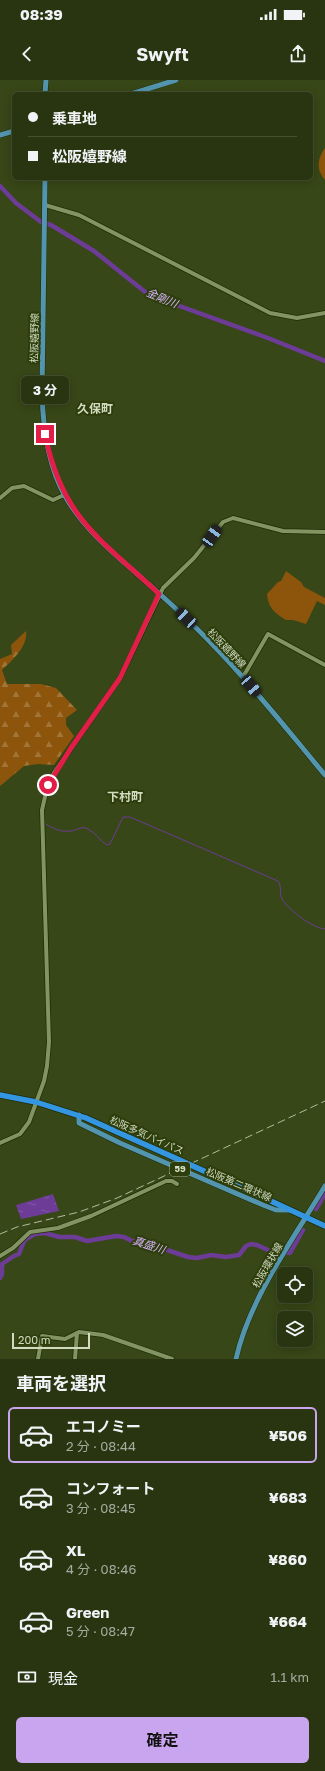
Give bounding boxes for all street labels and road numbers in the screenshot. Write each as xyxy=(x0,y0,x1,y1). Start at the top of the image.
street label: 松阪嬉野線 xyxy=(28,313,40,363)
street label: 松阪嬉野線 xyxy=(205,626,249,670)
street label: 松阪多気バイパス xyxy=(108,1113,186,1157)
road number: 59 xyxy=(170,1162,190,1176)
street label: 松阪第二環状線 xyxy=(204,1165,274,1203)
street label: 松阪環状線 xyxy=(249,1240,285,1290)

